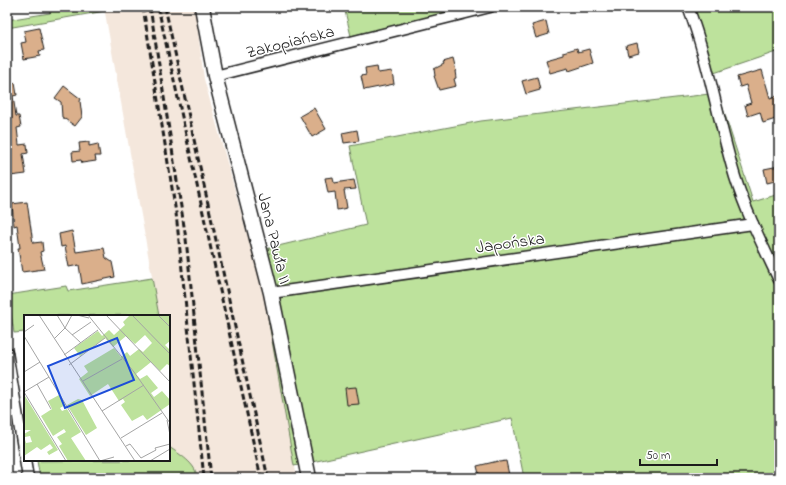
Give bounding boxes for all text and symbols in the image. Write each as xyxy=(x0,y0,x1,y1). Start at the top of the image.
street label: Zakopiańska xyxy=(244,19,337,66)
street label: Jana Pawła II xyxy=(250,190,297,287)
street label: Japońska xyxy=(474,226,546,261)
inset map xyxy=(24,315,170,461)
scale bar xyxy=(640,441,717,467)
text: 50 m xyxy=(646,447,670,465)

